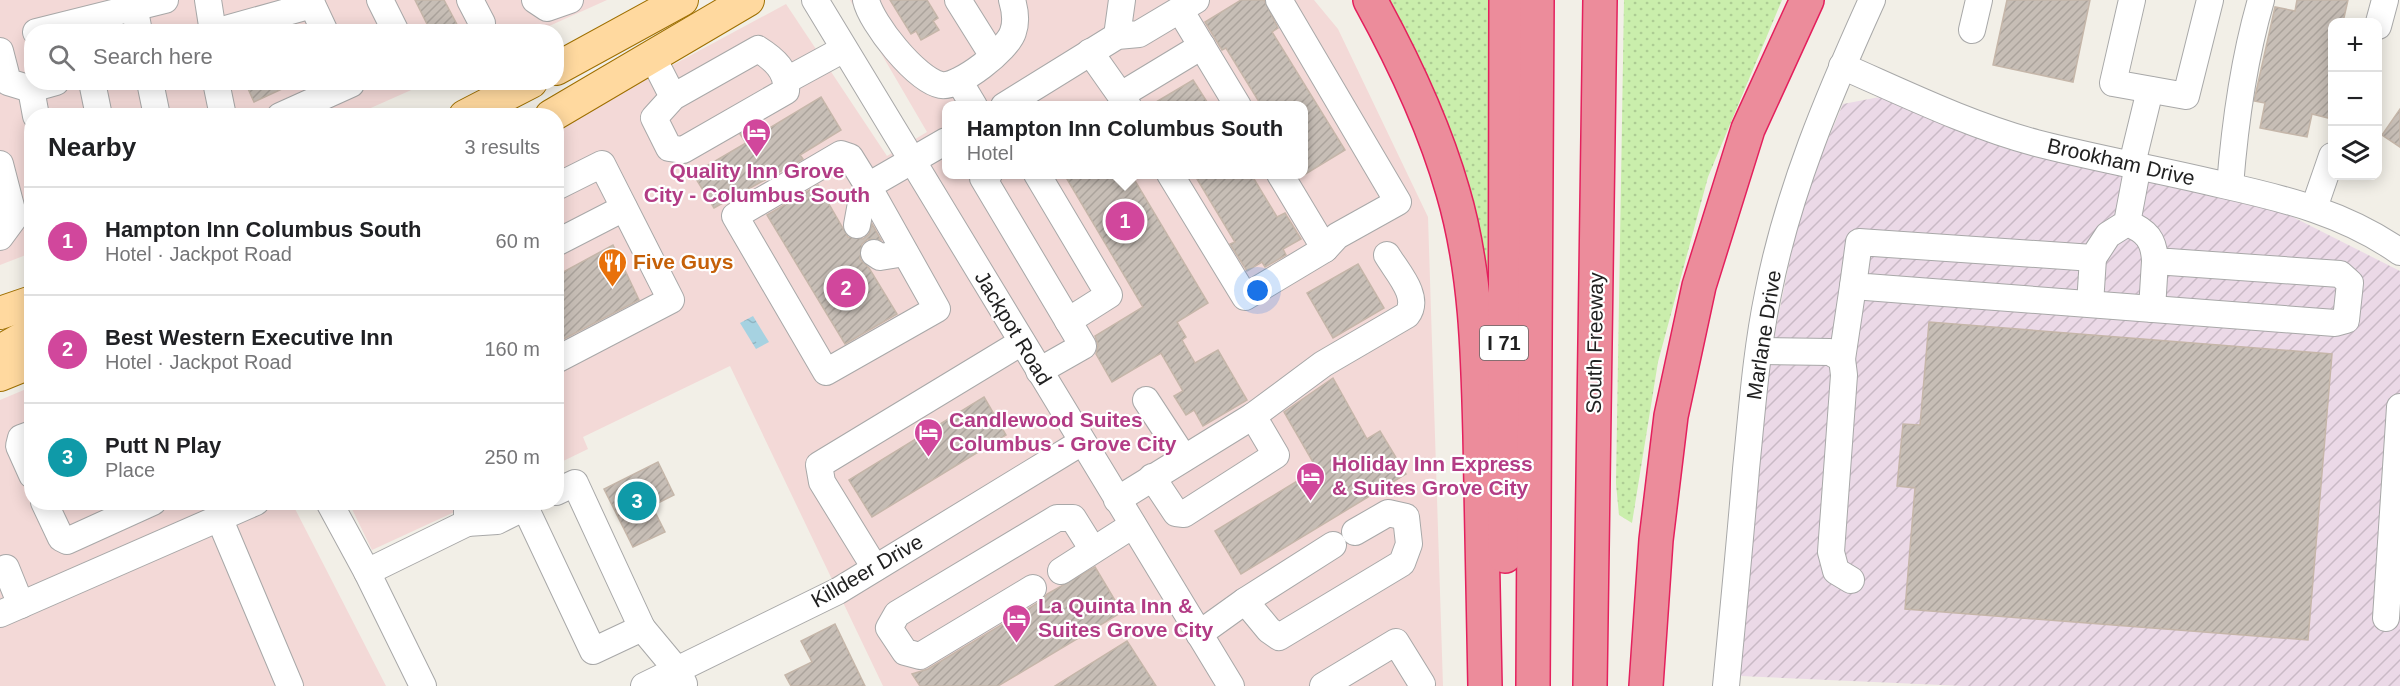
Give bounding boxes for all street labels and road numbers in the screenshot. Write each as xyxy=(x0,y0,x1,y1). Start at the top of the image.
street label: Brookham Drive xyxy=(2045,133,2197,190)
street label: Jackpot Road xyxy=(971,267,1056,389)
street label: Marlane Drive xyxy=(1742,269,1785,401)
street label: South Freeway xyxy=(1582,272,1607,414)
road number: I 71 xyxy=(1480,326,1528,360)
street label: Killdeer Drive xyxy=(807,529,927,612)

